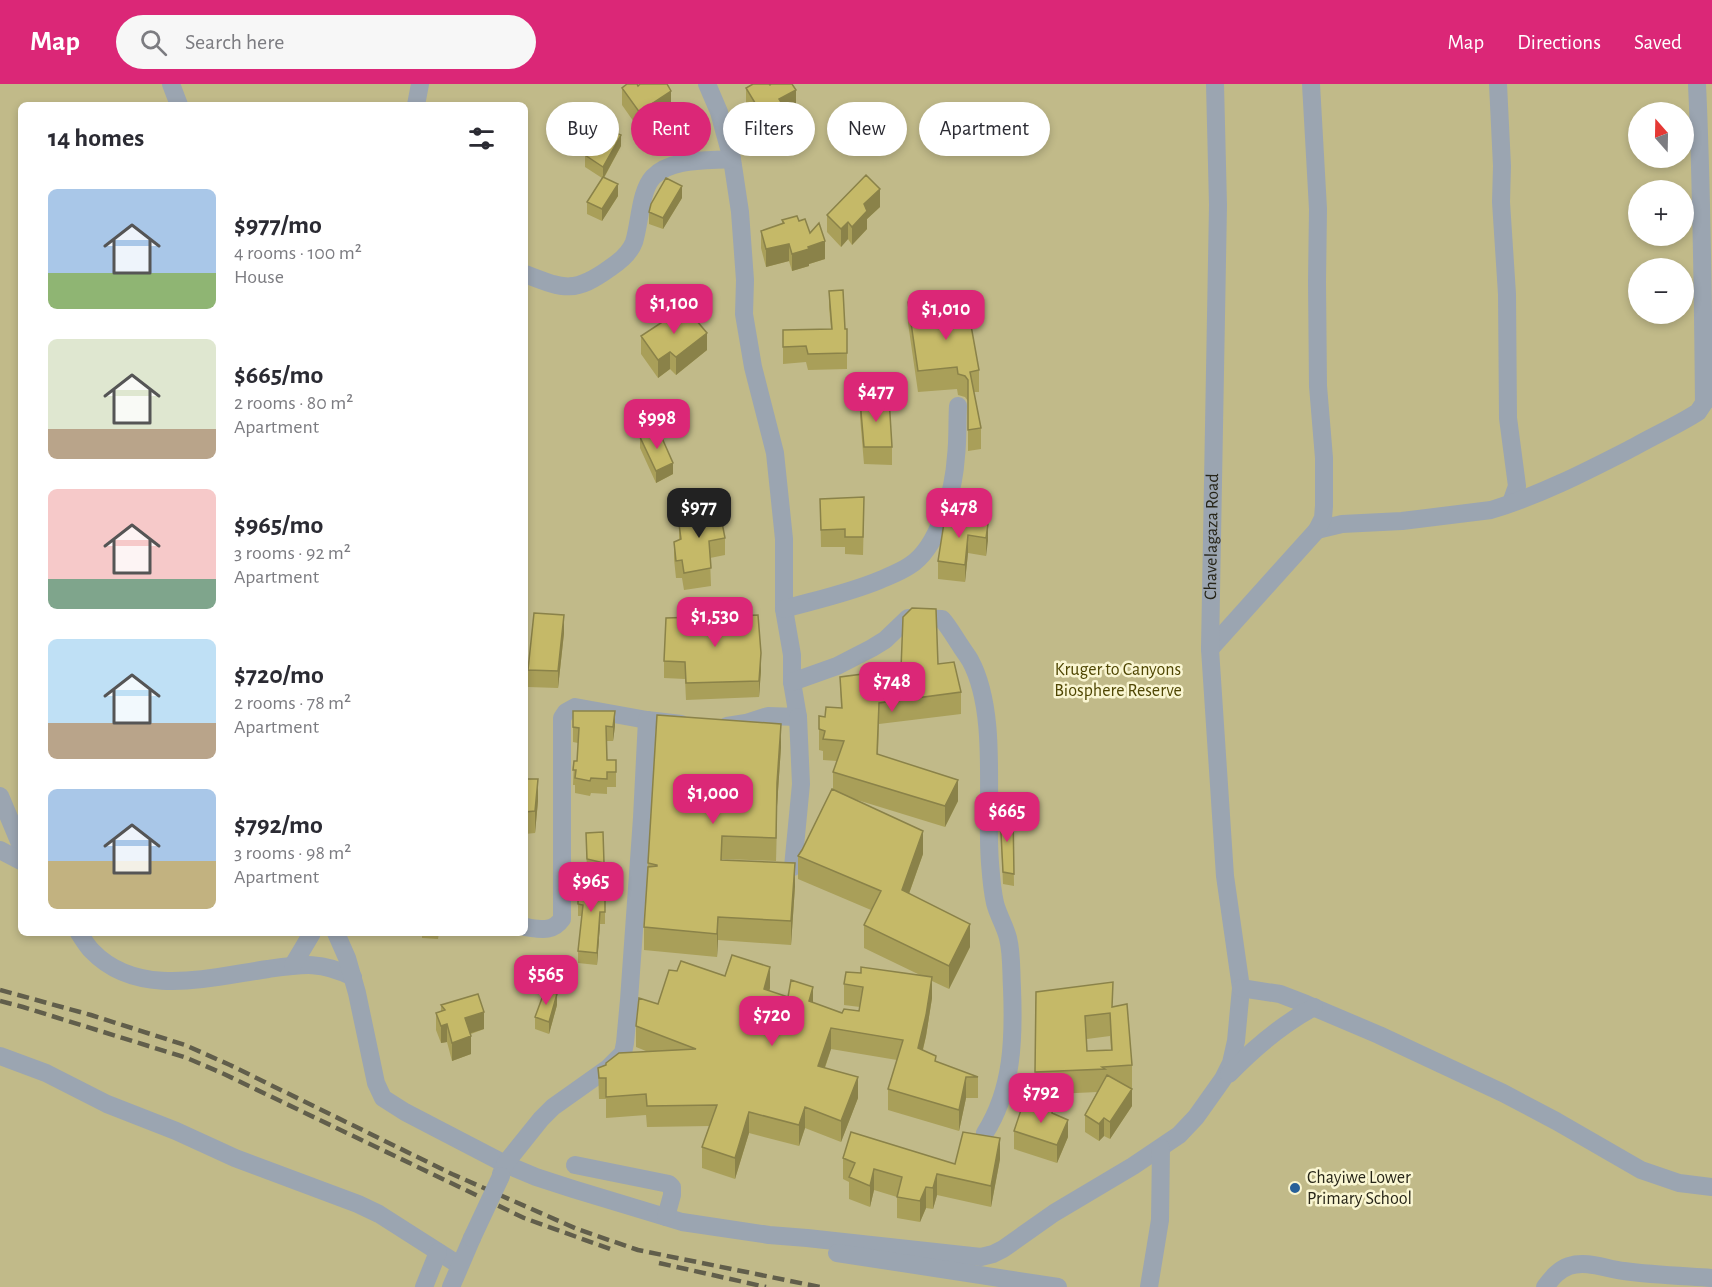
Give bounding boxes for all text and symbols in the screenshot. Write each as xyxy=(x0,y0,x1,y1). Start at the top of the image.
search box xyxy=(116,15,536,69)
icon: search xyxy=(137,26,170,59)
text: Map xyxy=(30,28,80,56)
text: Search here xyxy=(185,31,284,53)
text: Map xyxy=(1448,32,1484,53)
text: Directions xyxy=(1517,32,1601,53)
text: Saved xyxy=(1634,32,1682,53)
chip: Buy xyxy=(546,102,619,156)
chip: Rent xyxy=(631,102,711,156)
chip: Filters xyxy=(723,102,815,156)
chip: New xyxy=(827,102,907,156)
chip: Apartment xyxy=(919,102,1050,156)
north arrow xyxy=(1628,102,1694,168)
map controls xyxy=(1628,102,1694,324)
icon: filters xyxy=(465,122,498,155)
text: 14 homes xyxy=(48,125,144,151)
button: + xyxy=(1628,180,1694,246)
text: $977/mo xyxy=(234,212,322,238)
icon: home xyxy=(96,213,168,285)
text: 4 rooms · 100 m² xyxy=(234,243,362,263)
button: − xyxy=(1628,258,1694,324)
text: House xyxy=(234,267,284,287)
pin: $1,100 xyxy=(625,284,723,335)
pin: $1,010 xyxy=(897,290,995,341)
text: $1,100 xyxy=(650,293,698,313)
text: $1,010 xyxy=(922,299,970,319)
text: $665/mo xyxy=(234,362,323,388)
icon: home xyxy=(96,363,168,435)
pin: $477 xyxy=(840,372,912,423)
text: $477 xyxy=(858,381,894,401)
text: 2 rooms · 80 m² xyxy=(234,393,353,413)
pin: $998 xyxy=(621,399,693,450)
text: $998 xyxy=(638,408,676,428)
text: Apartment xyxy=(234,417,319,437)
street label: Chavelagaza Road xyxy=(1202,473,1222,600)
pin: $977 xyxy=(663,488,735,539)
pin: $478 xyxy=(923,488,995,539)
text: $977 xyxy=(681,497,717,517)
text: $478 xyxy=(940,497,978,517)
text: $965/mo xyxy=(234,512,323,538)
icon: home xyxy=(96,513,168,585)
text: 3 rooms · 92 m² xyxy=(234,543,351,563)
text: Apartment xyxy=(234,567,319,587)
pin: $1,530 xyxy=(666,597,764,648)
text: $1,530 xyxy=(691,606,739,626)
park label: Kruger to Canyons Biosphere Reserve xyxy=(1054,661,1182,700)
text: $720/mo xyxy=(234,662,324,688)
pin: $748 xyxy=(856,662,928,713)
icon: home xyxy=(96,663,168,735)
text: $748 xyxy=(873,671,911,691)
text: 2 rooms · 78 m² xyxy=(234,693,351,713)
text: Apartment xyxy=(234,717,319,737)
pin: $1,000 xyxy=(664,774,762,825)
text: $1,000 xyxy=(687,783,739,803)
pin: $665 xyxy=(971,792,1043,843)
text: $665 xyxy=(989,801,1025,821)
text: $792/mo xyxy=(234,812,323,838)
icon: home xyxy=(96,813,168,885)
text: 3 rooms · 98 m² xyxy=(234,843,351,863)
pin: $965 xyxy=(555,862,627,913)
text: Apartment xyxy=(234,867,319,887)
text: $965 xyxy=(573,871,609,891)
pin: $565 xyxy=(510,955,582,1006)
text: $565 xyxy=(528,964,564,984)
pin: $720 xyxy=(736,996,808,1047)
text: $720 xyxy=(753,1005,791,1025)
pin: $792 xyxy=(1005,1073,1077,1124)
text: $792 xyxy=(1023,1082,1059,1102)
place label: Chayiwe Lower Primary School xyxy=(1307,1169,1412,1208)
marker: Chayiwe Lower Primary School xyxy=(1288,1181,1302,1195)

